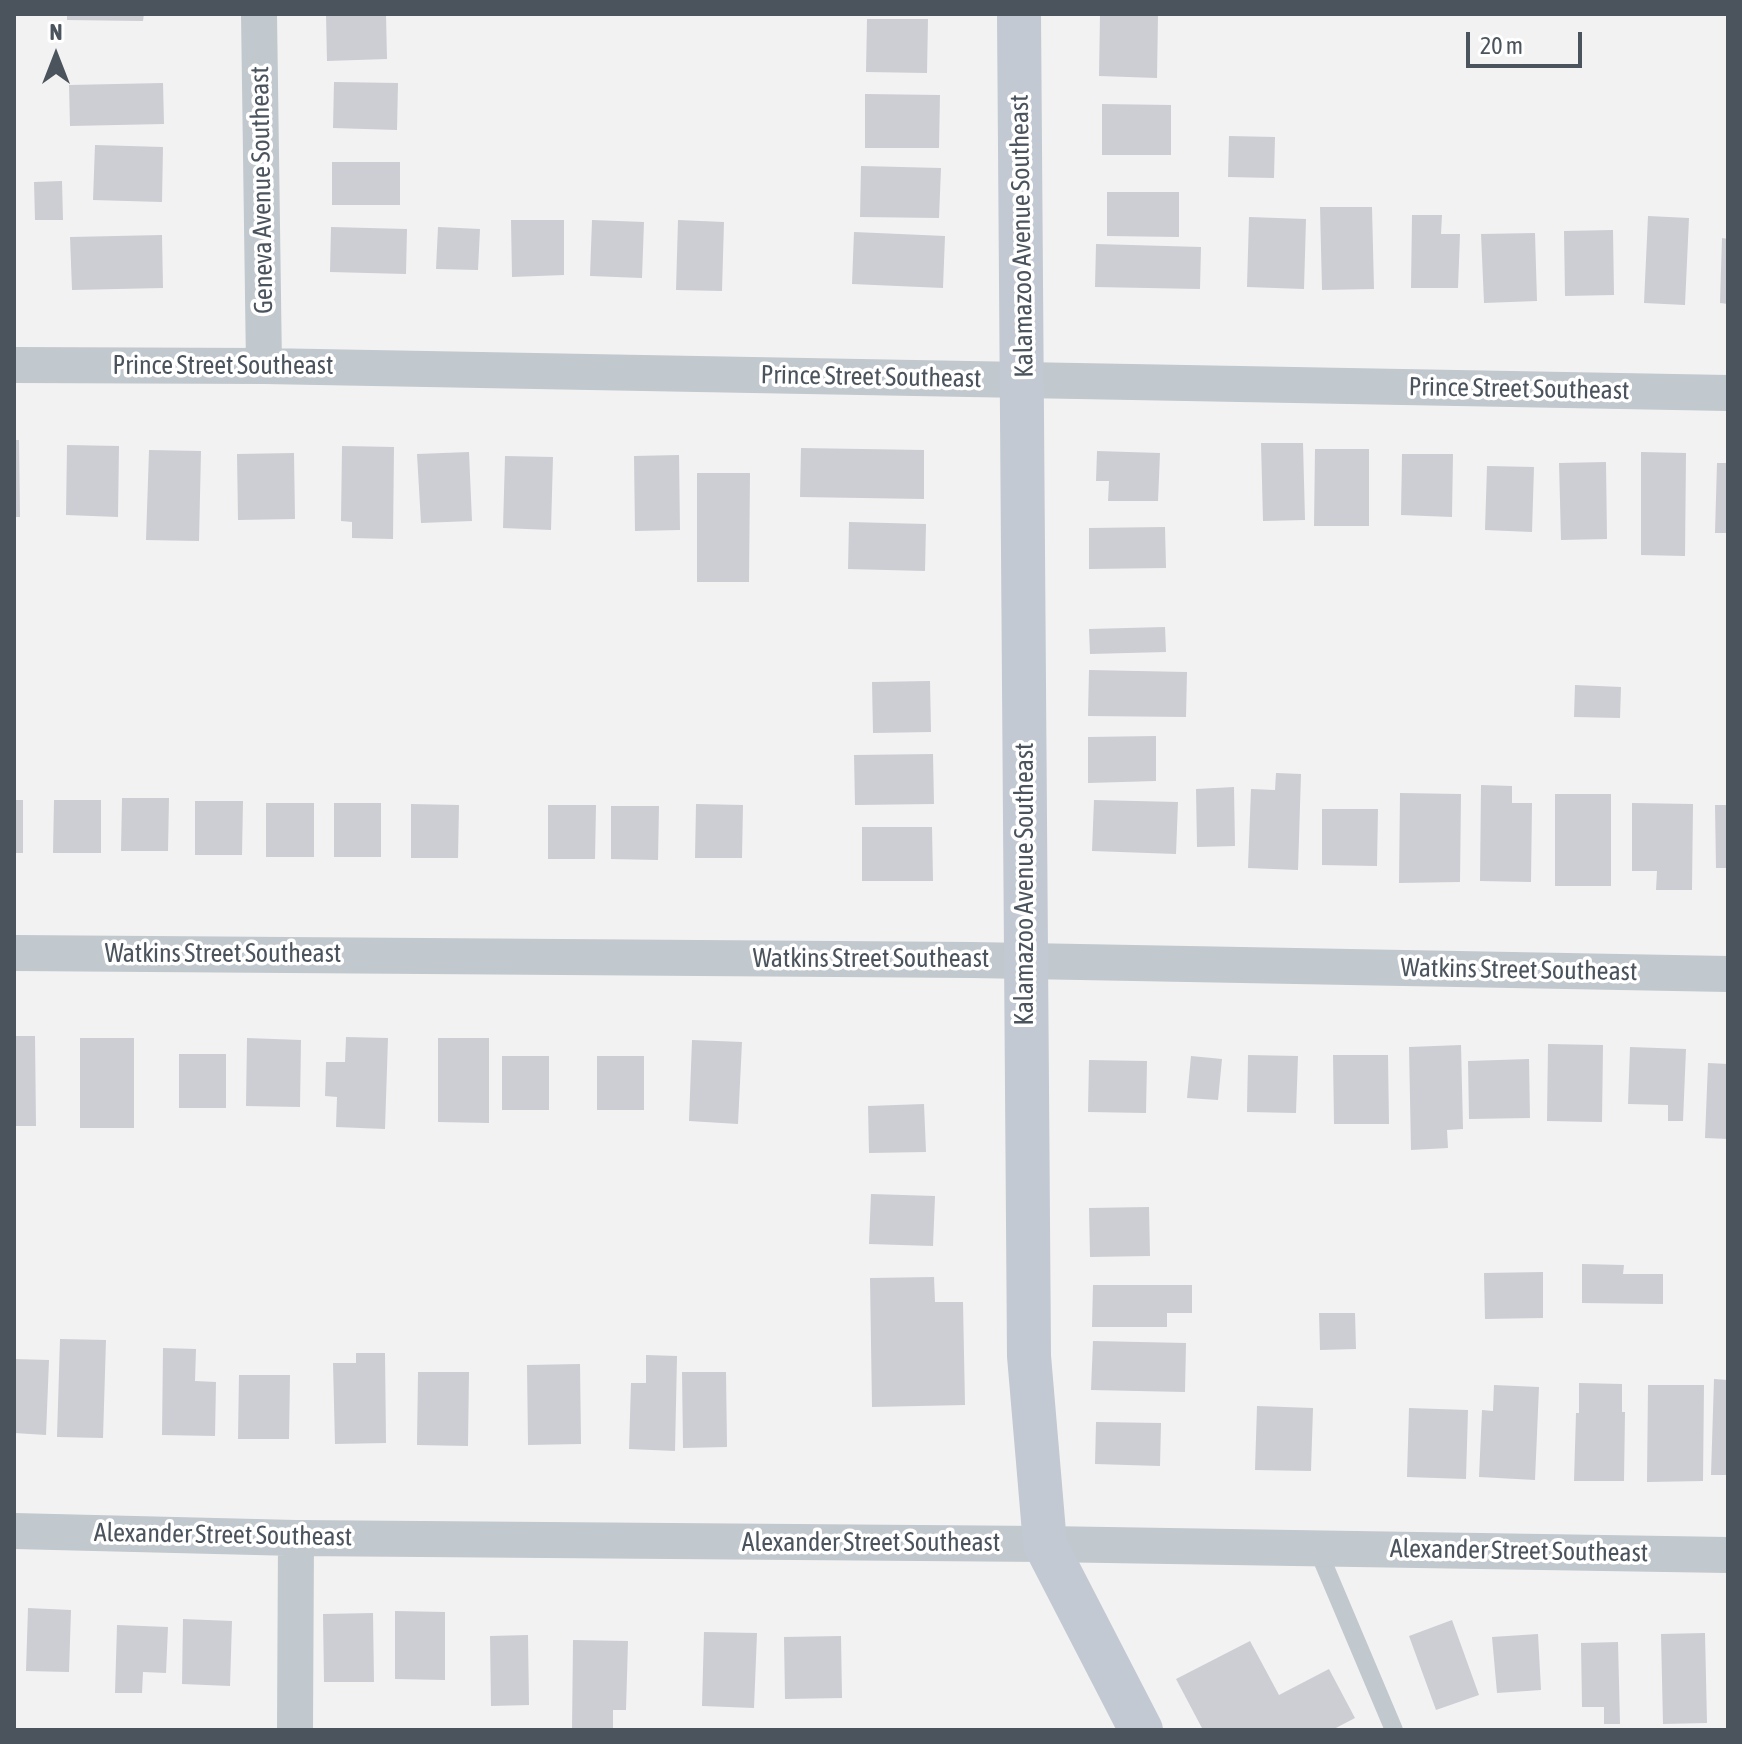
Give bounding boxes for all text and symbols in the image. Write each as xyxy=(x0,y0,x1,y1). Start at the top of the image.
north arrow xyxy=(16,16,96,96)
scale bar xyxy=(1470,16,1586,66)
text: N xyxy=(50,19,62,45)
text: 20 m xyxy=(1480,32,1523,59)
street label: Geneva Avenue Southeast xyxy=(244,66,280,314)
street label: Kalamazoo Avenue Southeast xyxy=(1004,94,1040,378)
street label: Prince Street Southeast xyxy=(113,350,333,382)
street label: Prince Street Southeast xyxy=(760,359,982,395)
street label: Prince Street Southeast xyxy=(1408,371,1630,407)
street label: Kalamazoo Avenue Southeast xyxy=(1009,742,1041,1026)
street label: Watkins Street Southeast xyxy=(105,938,341,970)
street label: Watkins Street Southeast xyxy=(753,943,989,975)
street label: Watkins Street Southeast xyxy=(1400,952,1638,988)
street label: Alexander Street Southeast xyxy=(94,1517,352,1553)
street label: Alexander Street Southeast xyxy=(742,1527,1000,1559)
street label: Alexander Street Southeast xyxy=(1390,1533,1648,1569)

